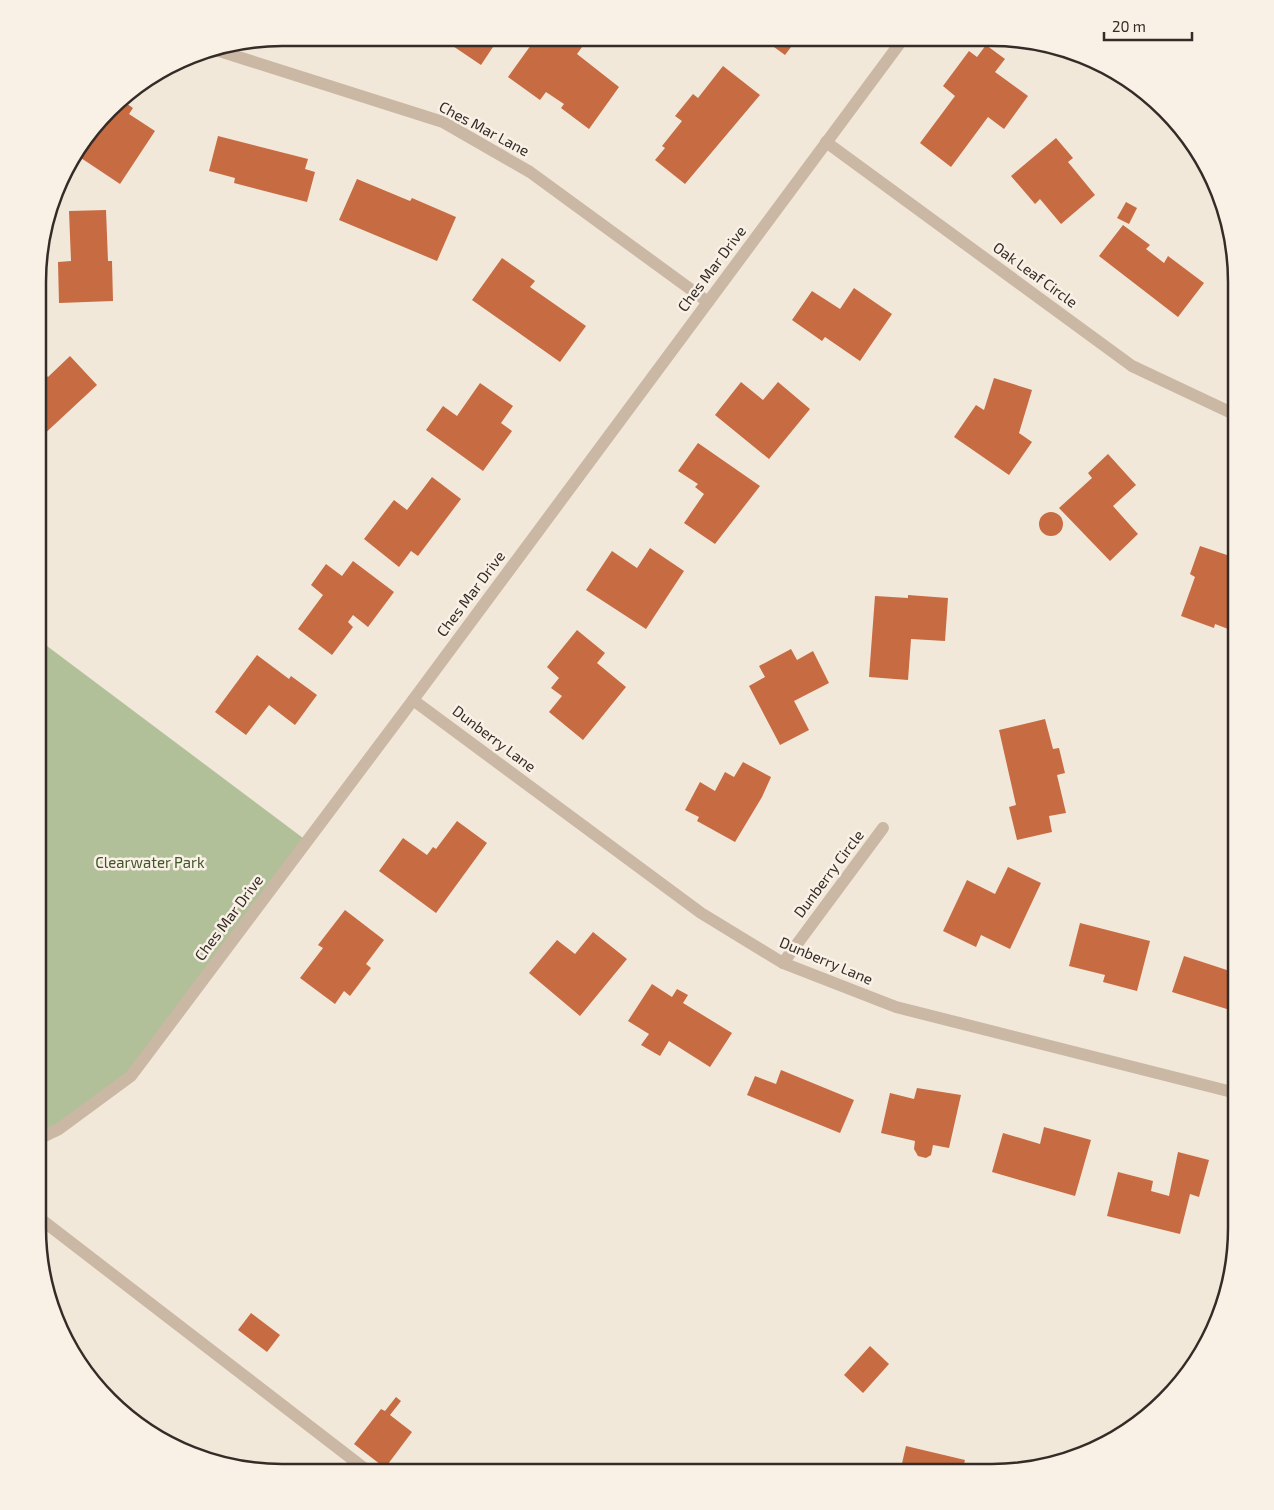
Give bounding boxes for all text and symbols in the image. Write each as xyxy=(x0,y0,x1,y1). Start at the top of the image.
scale bar xyxy=(1104,10,1192,42)
text: 20 m xyxy=(1112,17,1146,35)
street label: Ches Mar Lane xyxy=(436,97,533,159)
street label: Ches Mar Drive xyxy=(673,222,749,315)
street label: Oak Leaf Circle xyxy=(990,238,1081,311)
street label: Ches Mar Drive xyxy=(432,547,508,640)
street label: Dunberry Lane xyxy=(449,701,540,775)
street label: Dunberry Circle xyxy=(789,826,867,921)
park label: Clearwater Park xyxy=(95,853,205,871)
street label: Ches Mar Drive xyxy=(190,871,266,964)
street label: Dunberry Lane xyxy=(777,932,876,988)

